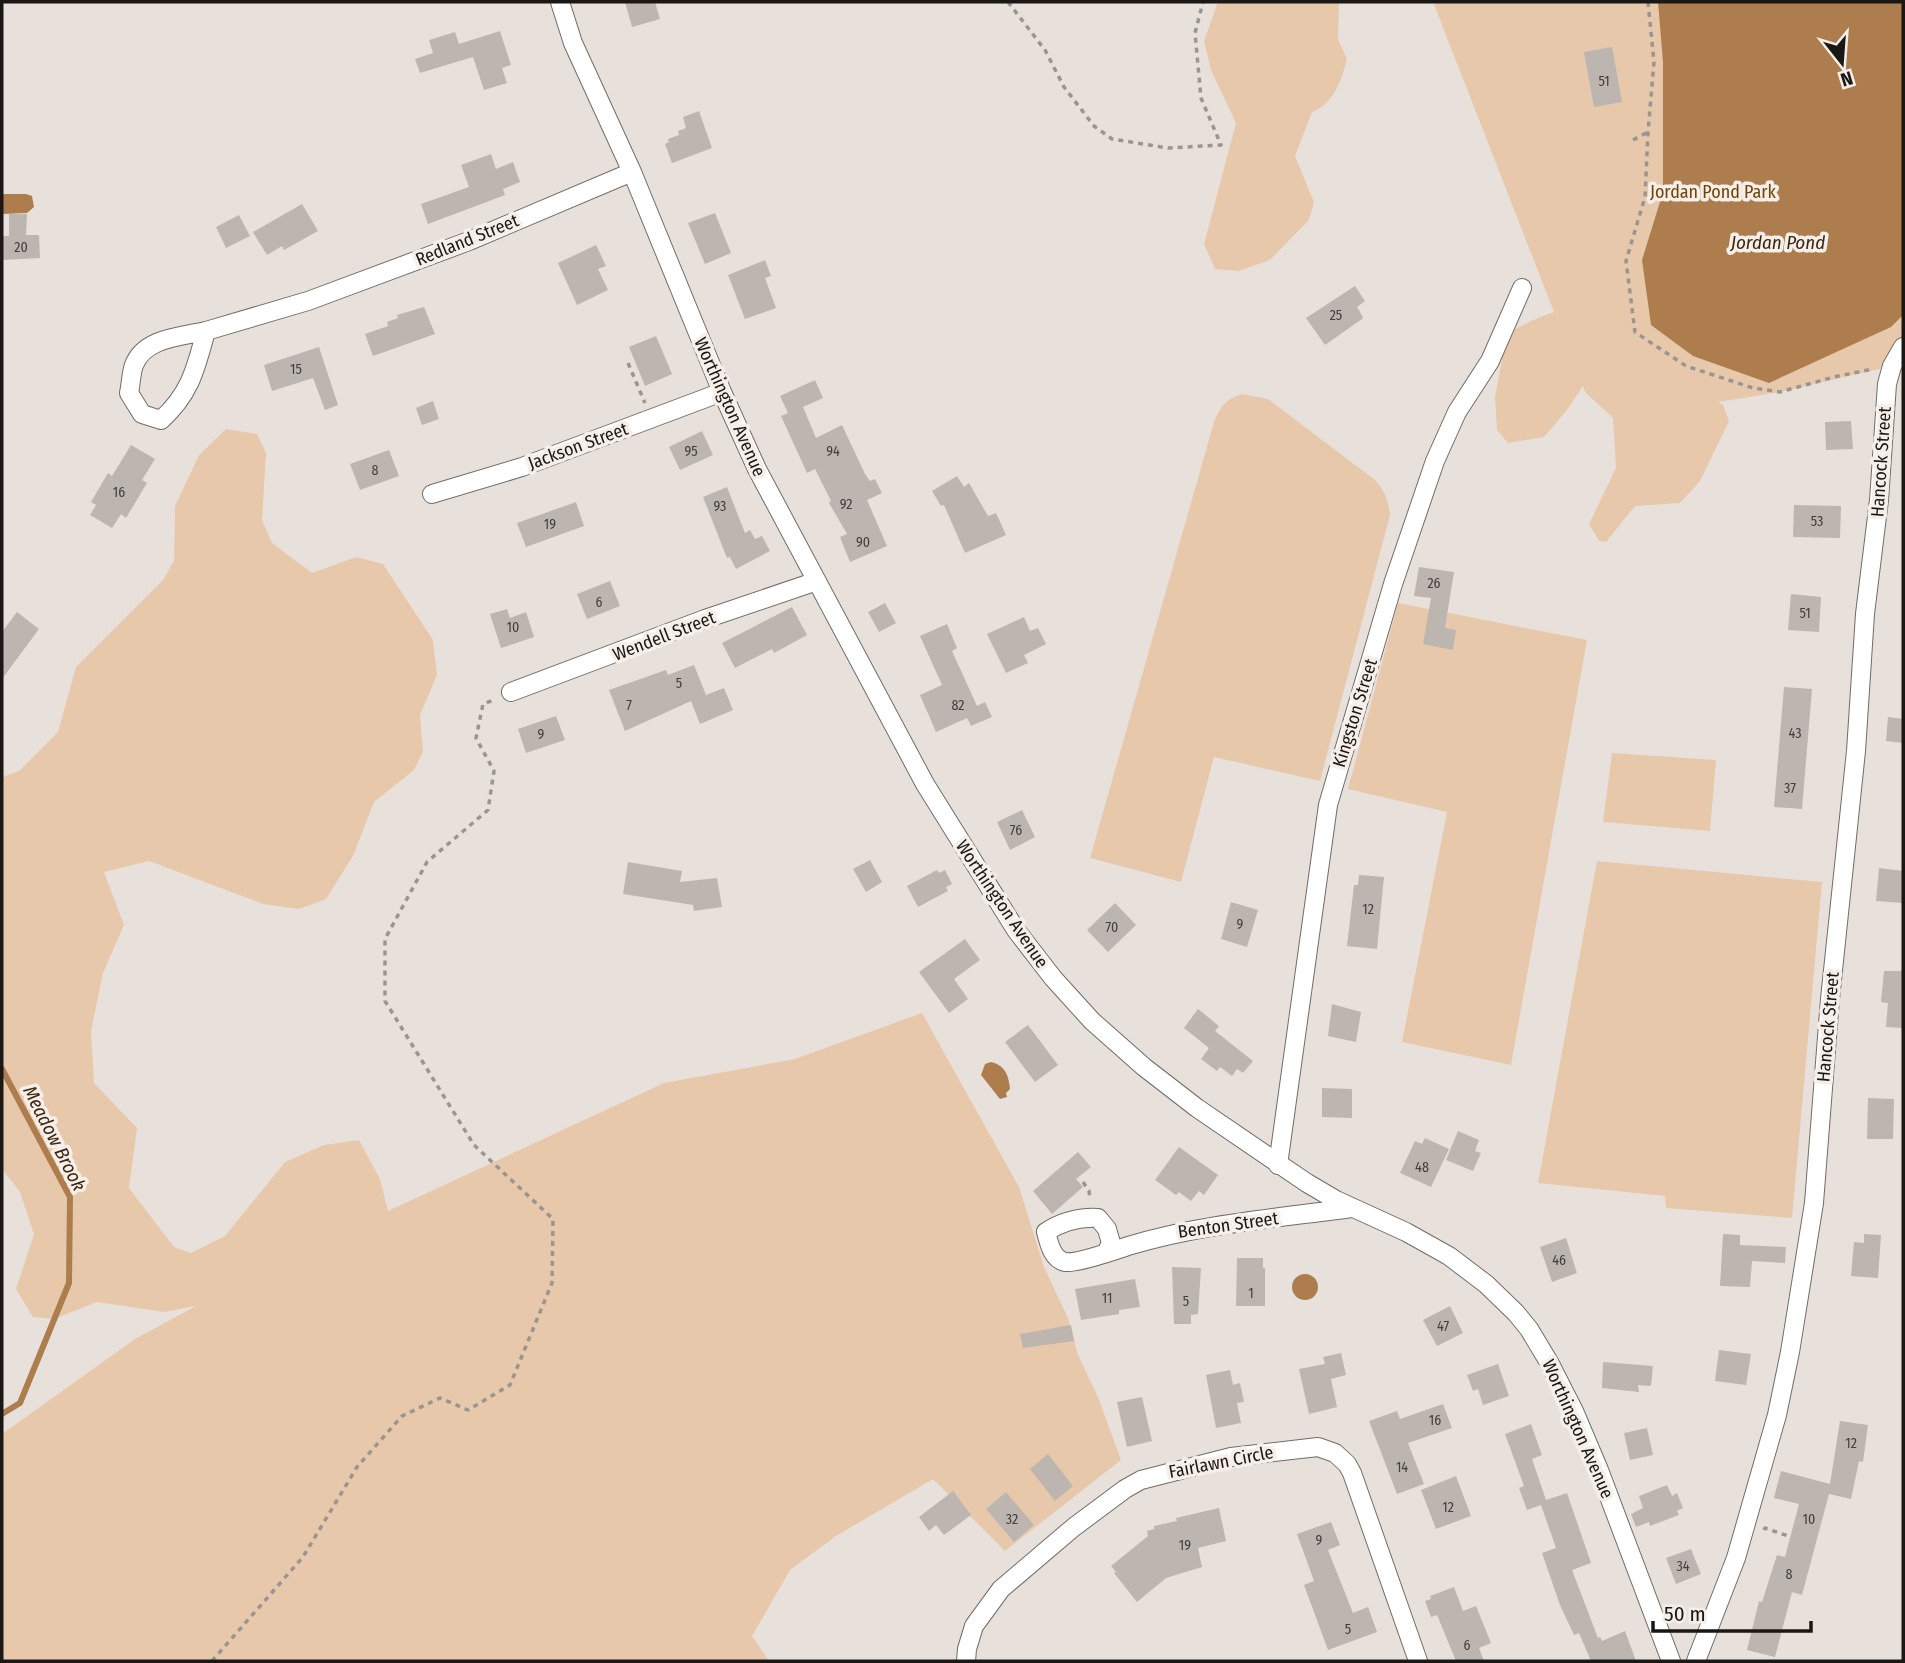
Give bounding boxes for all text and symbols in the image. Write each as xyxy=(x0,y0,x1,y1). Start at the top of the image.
north arrow xyxy=(1807,28,1877,98)
text: N xyxy=(1838,66,1856,91)
house number: 51 xyxy=(1598,73,1610,90)
park label: Jordan Pond Park xyxy=(1650,181,1777,203)
street label: Redland Street xyxy=(412,209,522,271)
water label: Jordan Pond xyxy=(1730,231,1825,254)
house number: 20 xyxy=(14,239,28,256)
house number: 25 xyxy=(1330,307,1342,324)
street label: Worthington Avenue xyxy=(689,334,771,480)
house number: 15 xyxy=(290,361,302,378)
street label: Hancock Street xyxy=(1866,406,1896,518)
street label: Jackson Street xyxy=(525,418,631,474)
house number: 95 xyxy=(684,443,698,460)
house number: 94 xyxy=(826,443,840,460)
house number: 8 xyxy=(372,462,379,479)
house number: 16 xyxy=(113,484,125,501)
house number: 92 xyxy=(840,496,852,513)
house number: 93 xyxy=(714,498,726,515)
house number: 53 xyxy=(1811,513,1823,530)
house number: 19 xyxy=(544,516,556,533)
house number: 90 xyxy=(856,534,870,551)
house number: 26 xyxy=(1427,575,1441,592)
house number: 6 xyxy=(596,594,603,611)
house number: 51 xyxy=(1799,605,1811,622)
street label: Wendell Street xyxy=(610,606,719,666)
house number: 10 xyxy=(507,619,519,636)
street label: Kingston Street xyxy=(1328,656,1382,770)
house number: 5 xyxy=(676,675,682,692)
house number: 7 xyxy=(626,697,632,714)
house number: 82 xyxy=(951,697,965,714)
house number: 43 xyxy=(1789,725,1801,742)
house number: 9 xyxy=(538,726,545,743)
house number: 37 xyxy=(1784,780,1796,797)
house number: 76 xyxy=(1010,822,1022,839)
street label: Worthington Avenue xyxy=(951,836,1053,972)
house number: 12 xyxy=(1362,901,1374,918)
house number: 9 xyxy=(1237,916,1244,933)
house number: 70 xyxy=(1106,919,1118,936)
street label: Hancock Street xyxy=(1812,971,1844,1083)
water label: Meadow Brook xyxy=(18,1082,91,1195)
house number: 48 xyxy=(1415,1159,1429,1176)
street label: Benton Street xyxy=(1176,1207,1280,1243)
house number: 46 xyxy=(1552,1252,1566,1269)
house number: 1 xyxy=(1248,1285,1254,1302)
house number: 11 xyxy=(1102,1290,1112,1307)
house number: 5 xyxy=(1183,1293,1189,1310)
house number: 47 xyxy=(1437,1318,1449,1335)
street label: Worthington Avenue xyxy=(1537,1356,1619,1502)
house number: 16 xyxy=(1429,1412,1441,1429)
house number: 12 xyxy=(1845,1435,1857,1452)
street label: Fairlawn Circle xyxy=(1167,1441,1275,1483)
house number: 14 xyxy=(1396,1459,1408,1476)
house number: 12 xyxy=(1442,1499,1454,1516)
house number: 32 xyxy=(1006,1511,1018,1528)
house number: 10 xyxy=(1803,1511,1815,1528)
house number: 9 xyxy=(1316,1532,1323,1549)
house number: 19 xyxy=(1179,1537,1191,1554)
house number: 34 xyxy=(1676,1558,1690,1575)
house number: 8 xyxy=(1786,1566,1793,1583)
scale bar xyxy=(1653,1590,1811,1634)
text: 50 m xyxy=(1664,1601,1706,1627)
house number: 5 xyxy=(1345,1621,1351,1638)
house number: 6 xyxy=(1464,1637,1471,1654)

